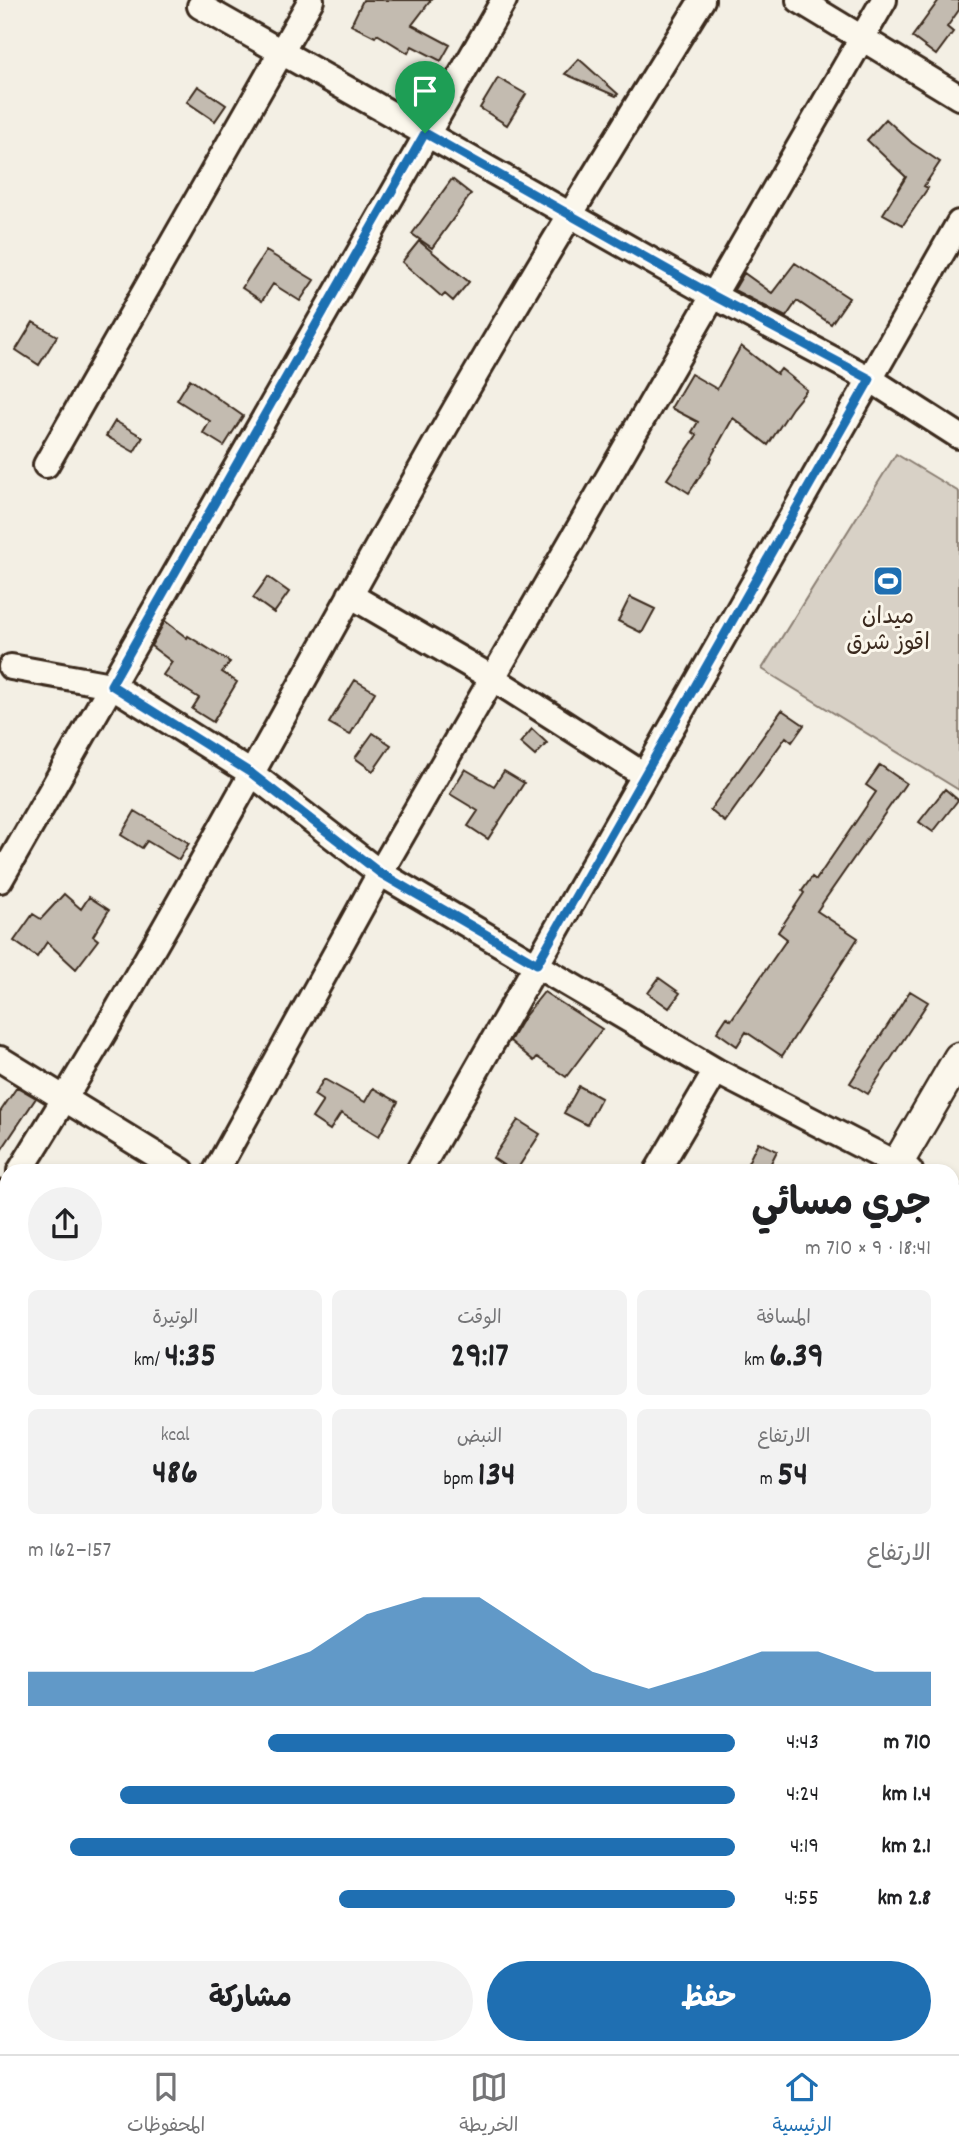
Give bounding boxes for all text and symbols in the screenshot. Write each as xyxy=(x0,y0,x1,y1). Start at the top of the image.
pin xyxy=(395,61,455,133)
icon: arrive xyxy=(406,72,444,110)
sports icon: ميدان اقوز شرق xyxy=(871,564,905,598)
place label: ميدان اقوز شرق xyxy=(846,602,930,661)
text: جري مسائي xyxy=(752,1179,931,1234)
button: share xyxy=(28,1187,102,1261)
text: 18:41 · 9 × 710 m xyxy=(805,1233,931,1266)
text: الوتيرة xyxy=(152,1306,198,1333)
text: الوقت xyxy=(457,1306,502,1333)
text: المسافة xyxy=(757,1306,811,1333)
text: 4:35 xyxy=(164,1333,217,1383)
text: 29:17 xyxy=(450,1333,509,1383)
text: 6.39 xyxy=(769,1333,824,1383)
text: /km xyxy=(134,1348,164,1375)
text: km xyxy=(744,1348,769,1375)
text: kcal xyxy=(161,1423,190,1450)
text: النبض xyxy=(457,1425,502,1452)
text: الارتفاع xyxy=(757,1425,810,1452)
text: 486 xyxy=(152,1450,198,1500)
text: 134 xyxy=(478,1452,516,1502)
text: 54 xyxy=(777,1452,808,1502)
text: bpm xyxy=(443,1467,478,1494)
text: m xyxy=(760,1467,777,1494)
text: 157–162 m xyxy=(28,1535,111,1568)
text: الارتفاع xyxy=(867,1539,931,1572)
text: 4:43 xyxy=(786,1727,819,1760)
text: 710 m xyxy=(884,1727,931,1760)
text: 4:24 xyxy=(786,1779,819,1812)
text: 1.4 km xyxy=(882,1779,931,1812)
text: 4:19 xyxy=(790,1831,819,1864)
text: 2.1 km xyxy=(882,1831,931,1864)
text: 4:55 xyxy=(784,1883,819,1916)
text: 2.8 km xyxy=(877,1883,931,1916)
button: مشاركة xyxy=(28,1961,473,2041)
button: حفظ xyxy=(487,1961,931,2041)
tab: المحفوظات xyxy=(127,2068,205,2141)
tab: الخريطة xyxy=(459,2068,518,2141)
tab: الرئيسية xyxy=(772,2068,832,2141)

